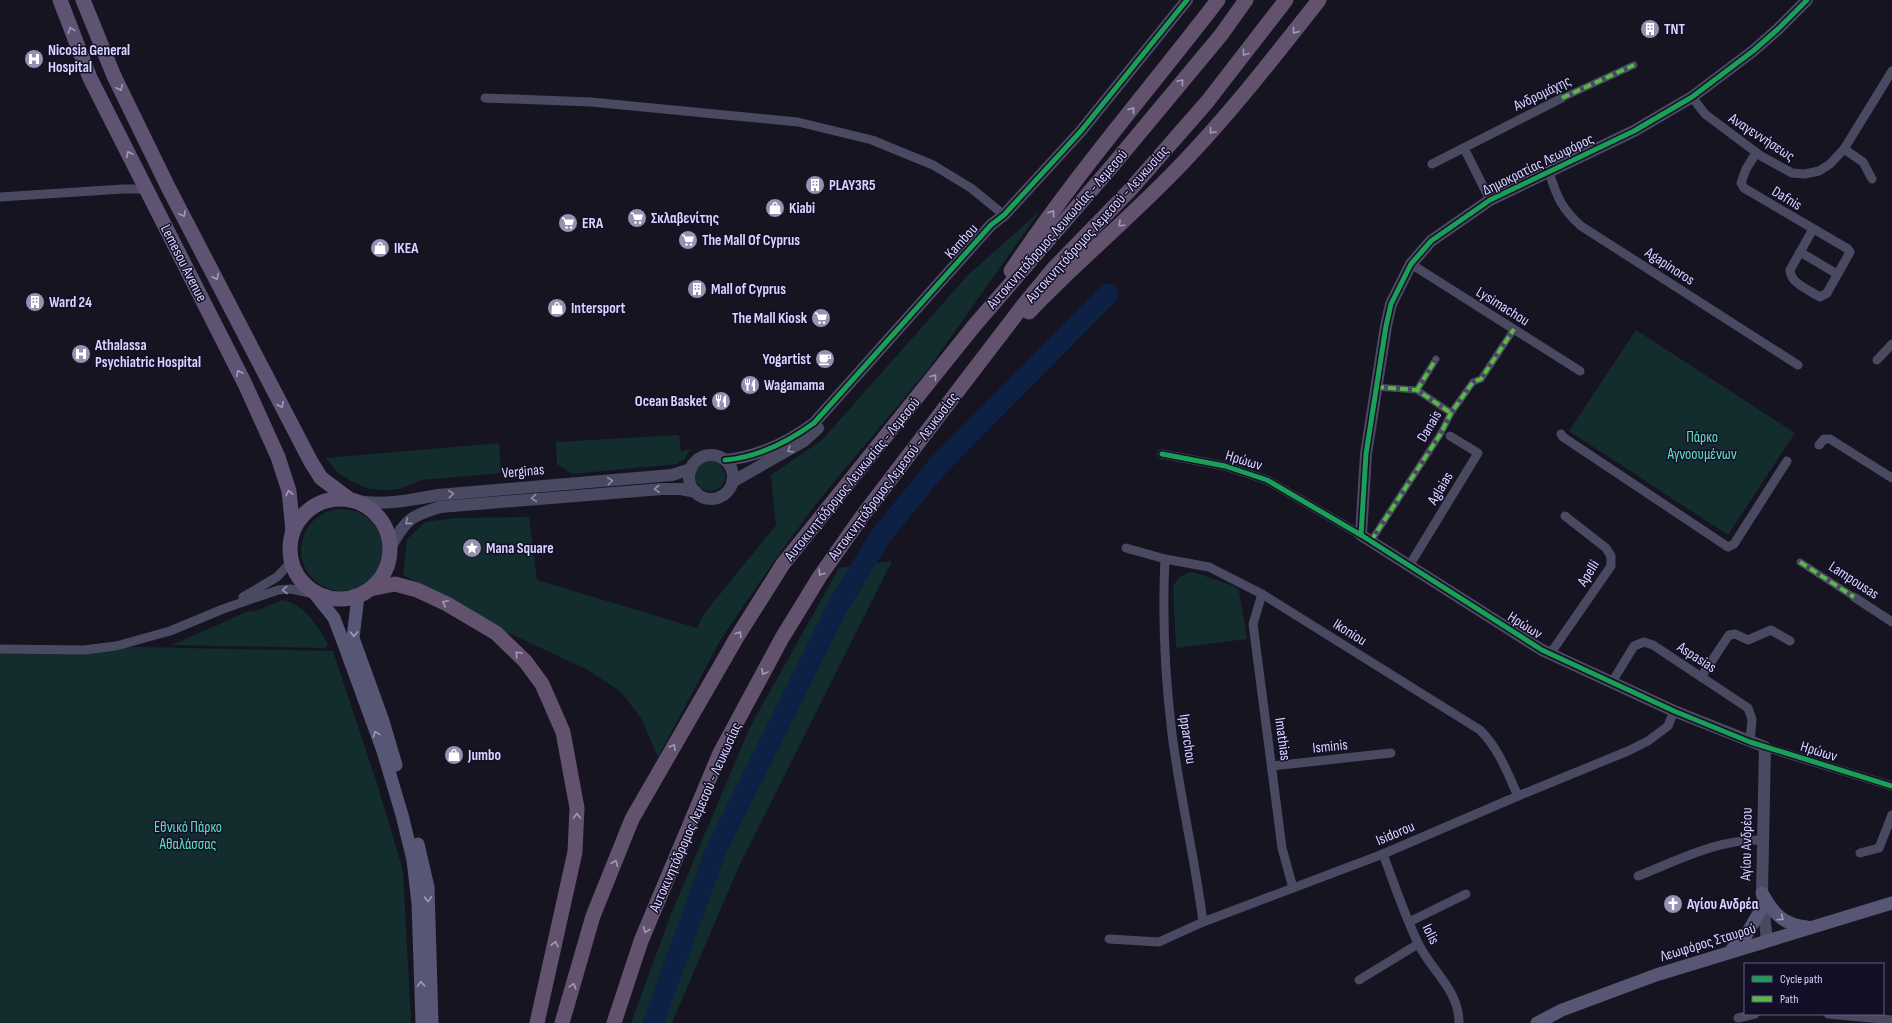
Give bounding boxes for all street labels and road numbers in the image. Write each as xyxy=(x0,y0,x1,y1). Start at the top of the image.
street label: Ανδρομάχης xyxy=(1509,71,1574,116)
street label: Αναγεννήσεως xyxy=(1724,108,1798,166)
street label: Δημοκρατίας Λεωφόρος xyxy=(1479,129,1597,200)
street label: Αυτοκινητόδρομος Λεμεσού - Λευκωσίας xyxy=(1021,142,1173,308)
street label: Αυτοκινητόδρομος Λευκωσίας - Λεμεσού xyxy=(982,146,1132,314)
street label: Dafnis xyxy=(1768,182,1805,215)
street label: Kambou xyxy=(941,220,982,263)
street label: Lemesou Avenue xyxy=(156,221,211,305)
street label: Agapinoros xyxy=(1640,243,1698,290)
street label: Lysimachou xyxy=(1472,283,1533,330)
street label: Αυτοκινητόδρομος Λεμεσού - Λευκωσίας xyxy=(823,388,963,565)
street label: Αυτοκινητόδρομος Λευκωσίας - Λεμεσού xyxy=(780,393,924,566)
street label: Danais xyxy=(1413,407,1446,445)
street label: Ηρώων xyxy=(1223,446,1265,475)
street label: Verginas xyxy=(501,460,545,483)
street label: Aglaias xyxy=(1423,468,1458,509)
street label: Apelli xyxy=(1573,556,1604,591)
street label: Lampousas xyxy=(1825,557,1882,604)
street label: Ηρώων xyxy=(1504,607,1546,643)
street label: Ikoniou xyxy=(1329,615,1370,650)
street label: Aspasias xyxy=(1673,637,1720,677)
street label: Ipparchou xyxy=(1175,713,1200,765)
street label: Imathias xyxy=(1270,716,1295,762)
street label: Αυτοκινητόδρομος Λεμεσού - Λευκωσίας xyxy=(645,719,746,916)
street label: Isminis xyxy=(1311,735,1349,758)
street label: Ηρώων xyxy=(1798,737,1840,766)
street label: Αγίου Ανδρέου xyxy=(1736,807,1757,882)
street label: Isidorou xyxy=(1373,817,1417,850)
street label: Λεωφόρος Σταυρού xyxy=(1657,919,1758,966)
street label: Iolis xyxy=(1417,921,1444,948)

